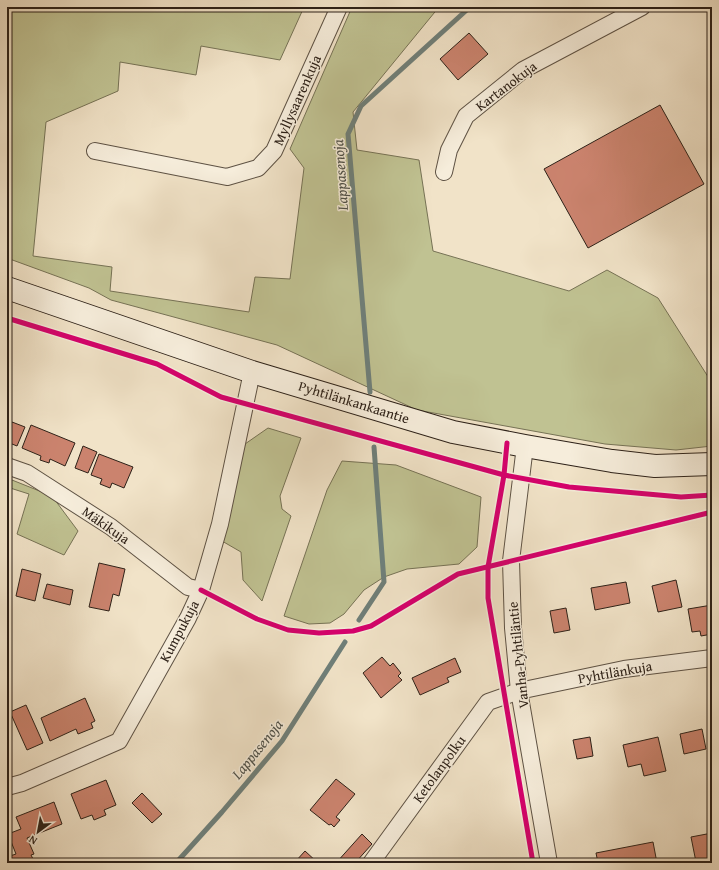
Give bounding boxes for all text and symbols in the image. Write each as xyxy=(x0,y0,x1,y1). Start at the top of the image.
street label: Myllysaarenkuja xyxy=(268,51,326,148)
street label: Kartanokuja xyxy=(471,56,541,116)
water label: Lappasenoja xyxy=(327,139,353,212)
street label: Pyhtilänkankaantie xyxy=(296,376,412,428)
street label: Mäkikuja xyxy=(78,501,134,549)
street label: Kumpukuja xyxy=(154,596,204,665)
street label: Vanha-Pyhtiläntie xyxy=(502,600,534,709)
street label: Pyhtilänkuja xyxy=(576,656,654,688)
water label: Lappasenoja xyxy=(226,715,288,784)
street label: Ketolanpolku xyxy=(408,731,470,807)
north arrow xyxy=(18,812,58,852)
text: N xyxy=(25,831,40,849)

